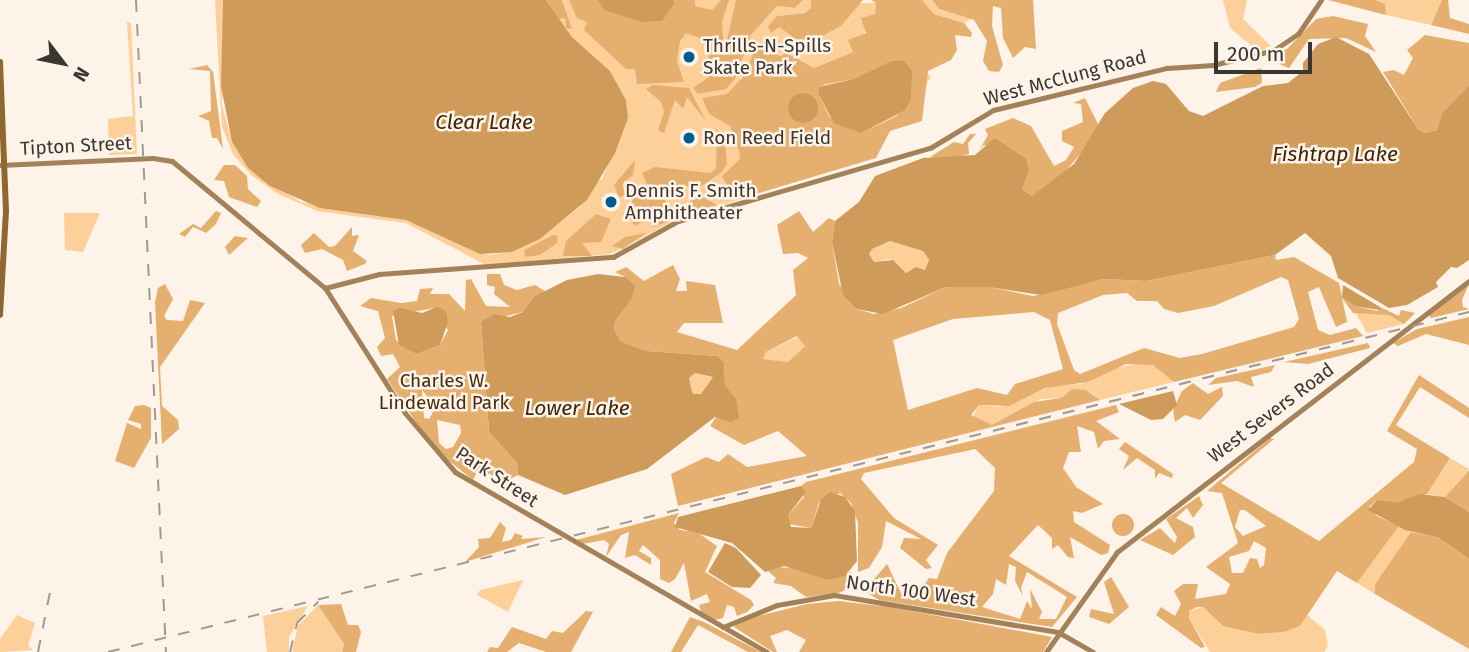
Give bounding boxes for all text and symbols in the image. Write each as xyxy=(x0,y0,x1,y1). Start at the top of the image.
north arrow xyxy=(28,28,98,98)
scale bar xyxy=(1217,28,1315,72)
place label: Thrills-N-Spills Skate Park xyxy=(703,35,831,79)
text: 200 m xyxy=(1227,41,1284,67)
street label: West McClung Road xyxy=(981,45,1149,111)
marker: Thrills-N-Spills Skate Park xyxy=(681,49,697,65)
text: N xyxy=(68,63,94,86)
water label: Clear Lake xyxy=(435,109,533,135)
place label: Ron Reed Field xyxy=(703,127,831,149)
marker: Ron Reed Field xyxy=(681,130,697,146)
street label: Tipton Street xyxy=(20,132,132,160)
water label: Fishtrap Lake xyxy=(1272,141,1398,167)
place label: Dennis F. Smith Amphitheater xyxy=(625,180,757,224)
marker: Dennis F. Smith Amphitheater xyxy=(603,194,619,210)
street label: West Severs Road xyxy=(1204,358,1338,468)
park label: Charles W. Lindewald Park xyxy=(379,370,509,414)
water label: Lower Lake xyxy=(524,395,630,421)
street label: Park Street xyxy=(451,442,543,512)
street label: North 100 West xyxy=(845,571,977,611)

